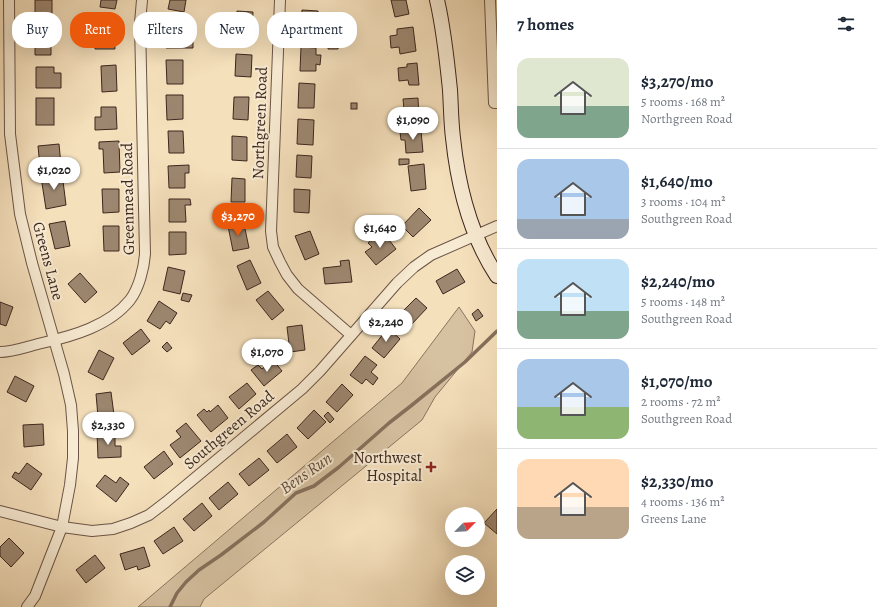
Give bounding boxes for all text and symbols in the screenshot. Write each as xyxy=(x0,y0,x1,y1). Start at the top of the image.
chip: Buy xyxy=(12,12,62,48)
chip: Rent xyxy=(70,12,125,48)
chip: Filters xyxy=(133,12,197,48)
chip: New xyxy=(205,12,259,48)
chip: Apartment xyxy=(267,12,357,48)
text: 7 homes xyxy=(517,13,574,36)
icon: filters xyxy=(835,13,857,35)
street label: Northgreen Road xyxy=(247,66,273,180)
text: $3,270/mo xyxy=(641,70,713,93)
icon: home xyxy=(549,74,597,122)
text: 5 rooms · 168 m² xyxy=(641,93,725,110)
pin: $1,090 xyxy=(380,107,446,141)
text: Northgreen Road xyxy=(641,110,733,127)
text: $1,090 xyxy=(396,111,430,128)
street label: Greenmead Road xyxy=(116,142,140,255)
pin: $1,020 xyxy=(21,157,87,191)
text: $1,020 xyxy=(37,161,71,178)
text: $1,640/mo xyxy=(641,170,713,193)
icon: home xyxy=(549,175,597,223)
text: 3 rooms · 104 m² xyxy=(641,193,725,210)
pin: $3,270 xyxy=(205,203,271,237)
text: $3,270 xyxy=(221,207,255,224)
text: Southgreen Road xyxy=(641,210,732,227)
pin: $1,640 xyxy=(347,215,413,249)
street label: Greens Lane xyxy=(27,219,69,303)
text: $1,640 xyxy=(364,219,396,236)
text: $2,240/mo xyxy=(641,270,715,293)
icon: home xyxy=(549,275,597,323)
text: 5 rooms · 148 m² xyxy=(641,293,725,310)
pin: $2,240 xyxy=(353,309,419,343)
text: Southgreen Road xyxy=(641,310,732,327)
text: $2,240 xyxy=(369,313,403,330)
pin: $1,070 xyxy=(234,339,300,373)
text: $1,070 xyxy=(251,343,283,360)
text: $1,070/mo xyxy=(641,370,713,393)
icon: home xyxy=(549,375,597,423)
street label: Southgreen Road xyxy=(179,385,279,474)
text: 2 rooms · 72 m² xyxy=(641,393,721,410)
text: Southgreen Road xyxy=(641,410,732,427)
pin: $2,330 xyxy=(75,412,141,446)
text: $2,330 xyxy=(91,416,125,433)
water label: Bens Run xyxy=(275,447,337,499)
place label: Northwest Hospital xyxy=(353,447,422,487)
marker: Northwest Hospital xyxy=(425,461,437,473)
text: $2,330/mo xyxy=(641,470,714,493)
icon: home xyxy=(549,475,597,523)
text: 4 rooms · 136 m² xyxy=(641,493,725,510)
north arrow xyxy=(445,507,485,547)
map controls xyxy=(445,507,485,595)
text: Greens Lane xyxy=(641,510,706,527)
button: layers xyxy=(445,555,485,595)

